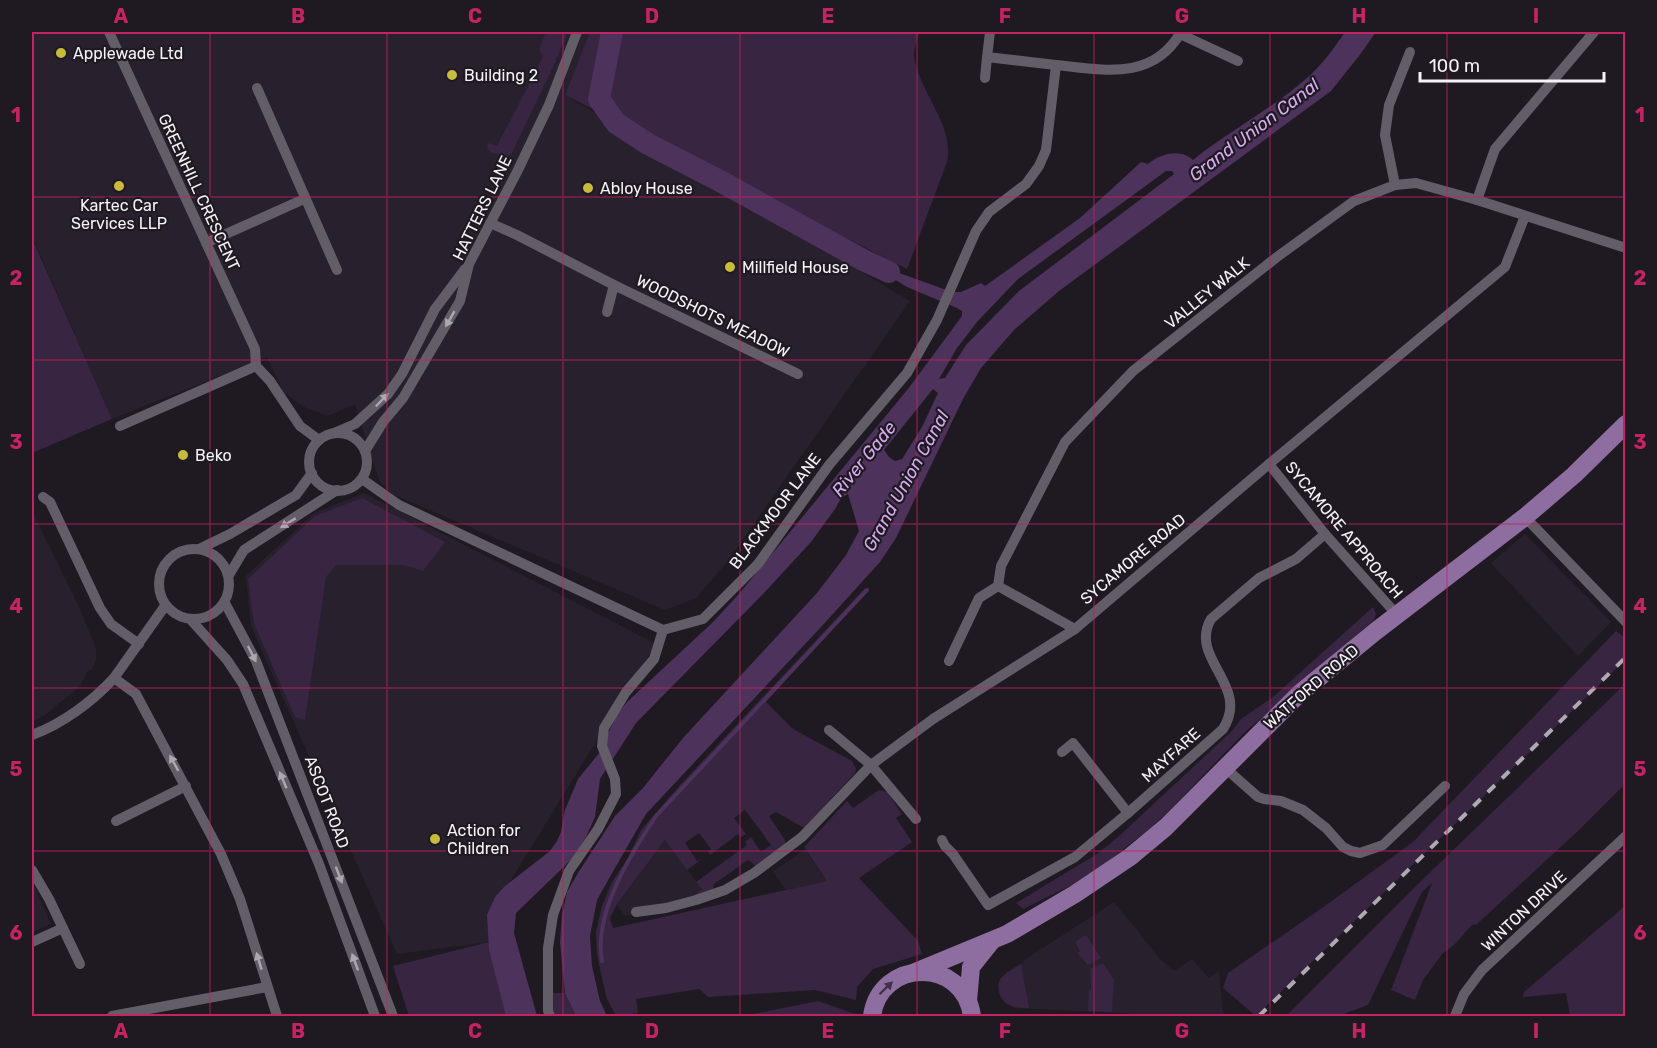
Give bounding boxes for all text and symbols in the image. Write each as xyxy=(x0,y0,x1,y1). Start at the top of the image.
text: A xyxy=(114,4,129,28)
text: B xyxy=(291,4,305,28)
text: C xyxy=(468,4,482,28)
text: D xyxy=(645,4,659,28)
text: E xyxy=(822,4,834,28)
text: F xyxy=(999,4,1011,28)
text: G xyxy=(1175,4,1189,28)
text: H xyxy=(1352,4,1366,28)
text: I xyxy=(1533,4,1539,28)
place label: Applewade Ltd xyxy=(73,44,183,63)
scale bar xyxy=(1420,45,1604,83)
marker: Applewade Ltd xyxy=(54,46,68,60)
text: 100 m xyxy=(1429,55,1480,77)
place label: Building 2 xyxy=(464,66,538,85)
marker: Building 2 xyxy=(445,68,459,82)
water label: Grand Union Canal xyxy=(1184,73,1324,186)
text: 1 xyxy=(11,103,21,127)
text: 1 xyxy=(1635,103,1645,127)
street label: GREENHILL CRESCENT xyxy=(154,111,244,273)
street label: HATTERS LANE xyxy=(448,153,516,263)
marker: Kartec Car Services LLP xyxy=(112,179,126,193)
place label: Abloy House xyxy=(600,179,693,198)
marker: Abloy House xyxy=(581,181,595,195)
place label: Kartec Car Services LLP xyxy=(71,196,167,233)
street label: VALLEY WALK xyxy=(1161,253,1253,333)
place label: Millfield House xyxy=(742,258,849,277)
marker: Millfield House xyxy=(723,260,737,274)
text: 2 xyxy=(10,266,23,290)
text: 2 xyxy=(1634,266,1647,290)
street label: WOODSHOTS MEADOW xyxy=(633,271,793,361)
one-way arrow xyxy=(445,311,455,328)
one-way arrow xyxy=(374,394,388,408)
water label: Grand Union Canal xyxy=(858,406,954,555)
water label: River Gade xyxy=(827,417,901,501)
text: 3 xyxy=(9,430,23,454)
text: 3 xyxy=(1633,430,1647,454)
place label: Beko xyxy=(195,446,232,465)
marker: Beko xyxy=(176,448,190,462)
street label: BLACKMOOR LANE xyxy=(725,449,825,573)
street label: SYCAMORE APPROACH xyxy=(1281,458,1407,602)
street label: SYCAMORE ROAD xyxy=(1077,510,1189,608)
one-way arrow xyxy=(280,517,296,528)
text: 4 xyxy=(9,594,23,618)
text: 4 xyxy=(1633,594,1647,618)
street label: WATFORD ROAD xyxy=(1260,641,1362,733)
one-way arrow xyxy=(247,646,257,663)
street label: MAYFARE xyxy=(1138,724,1204,786)
street label: ASCOT ROAD xyxy=(301,753,353,851)
one-way arrow xyxy=(168,755,179,771)
text: 5 xyxy=(10,757,23,781)
text: 5 xyxy=(1634,757,1647,781)
one-way arrow xyxy=(278,771,288,789)
place label: Action for Children xyxy=(447,821,520,858)
marker: Action for Children xyxy=(428,832,442,846)
one-way arrow xyxy=(335,866,344,884)
street label: WINTON DRIVE xyxy=(1478,867,1570,955)
text: 6 xyxy=(9,921,23,945)
text: 6 xyxy=(1633,921,1647,945)
one-way arrow xyxy=(254,952,263,970)
one-way arrow xyxy=(349,952,359,970)
one-way arrow xyxy=(879,981,894,995)
text: A xyxy=(114,1019,129,1043)
text: B xyxy=(291,1019,305,1043)
text: C xyxy=(468,1019,482,1043)
text: D xyxy=(645,1019,659,1043)
text: E xyxy=(822,1019,834,1043)
text: F xyxy=(999,1019,1011,1043)
text: G xyxy=(1175,1019,1189,1043)
text: H xyxy=(1352,1019,1366,1043)
text: I xyxy=(1533,1019,1539,1043)

